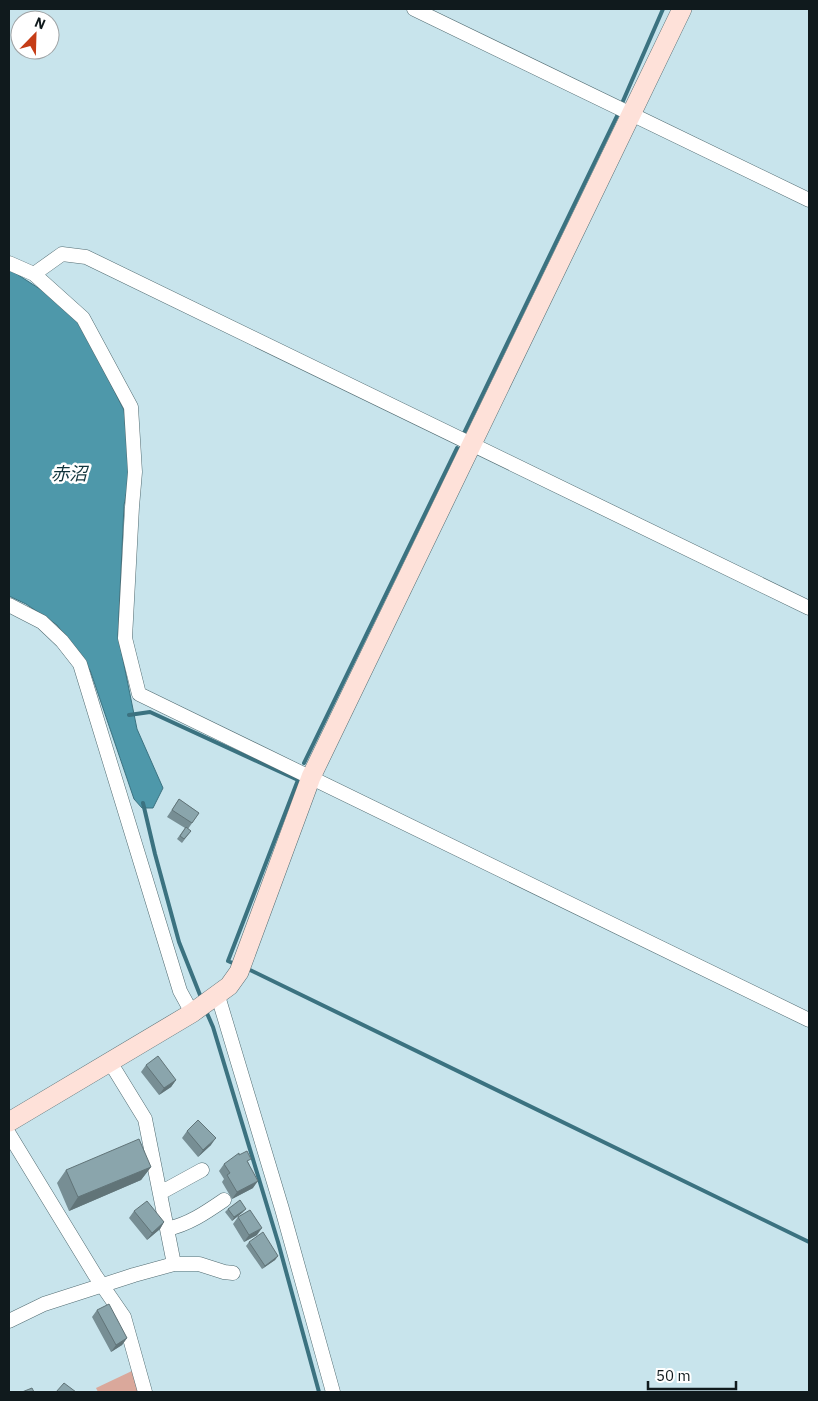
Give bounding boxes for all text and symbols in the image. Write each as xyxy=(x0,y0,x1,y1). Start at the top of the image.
north arrow xyxy=(10,10,60,60)
text: N xyxy=(32,13,48,33)
water label: 赤沼 xyxy=(51,462,90,485)
scale bar xyxy=(648,1358,736,1390)
text: 50 m xyxy=(656,1366,691,1385)

